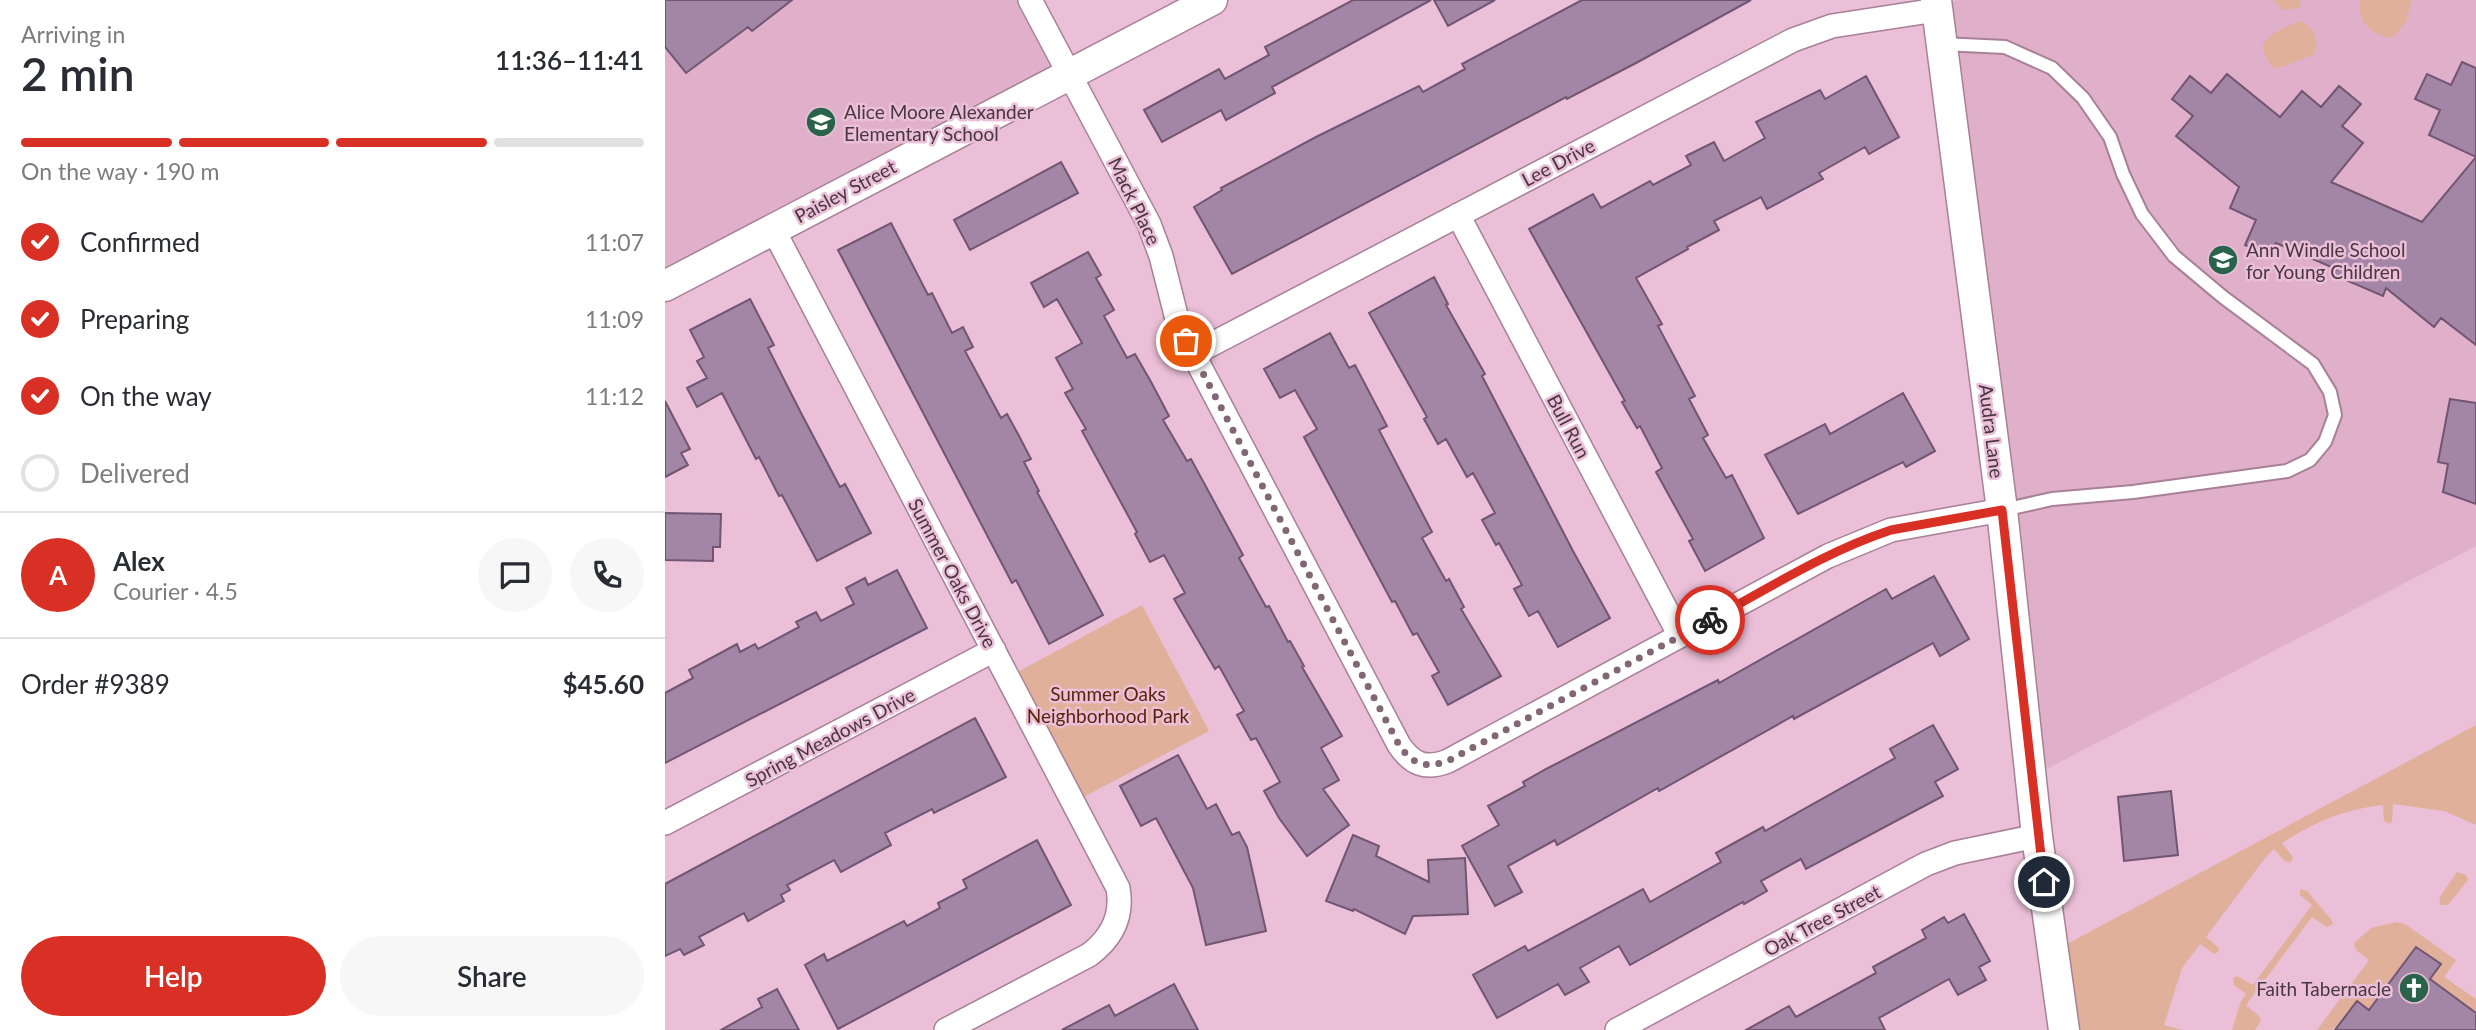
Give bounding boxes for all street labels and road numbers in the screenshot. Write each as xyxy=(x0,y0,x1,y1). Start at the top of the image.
street label: Lee Drive xyxy=(1518,133,1598,191)
street label: Mack Place xyxy=(1104,153,1166,249)
street label: Paisley Street xyxy=(790,155,900,227)
street label: Audra Lane xyxy=(1975,383,2009,479)
street label: Bull Run xyxy=(1543,390,1595,462)
street label: Summer Oaks Drive xyxy=(904,494,1002,652)
street label: Spring Meadows Drive xyxy=(741,683,919,791)
street label: Oak Tree Street xyxy=(1760,879,1884,960)

